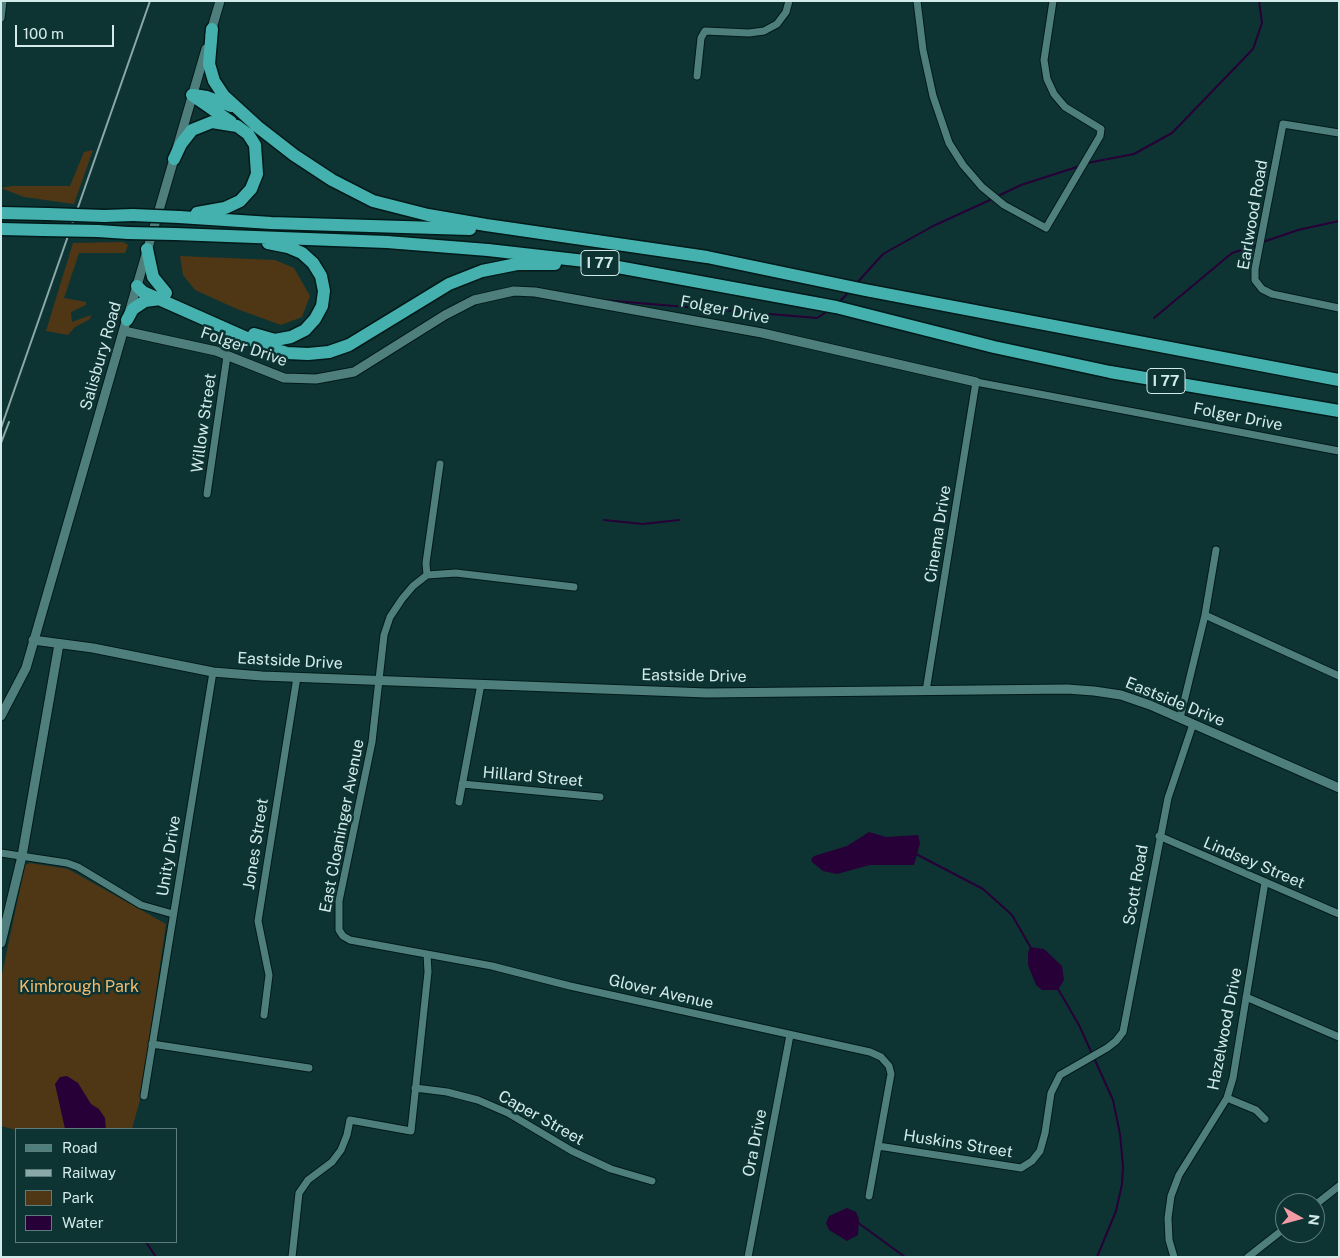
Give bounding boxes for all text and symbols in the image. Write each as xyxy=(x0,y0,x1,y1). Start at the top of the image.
scale bar xyxy=(18,15,116,47)
text: 100 m xyxy=(23,25,64,42)
street label: Earlwood Road xyxy=(1234,159,1272,271)
road number: I 77 xyxy=(581,250,619,276)
street label: Folger Drive xyxy=(679,292,771,328)
street label: Salisbury Road xyxy=(76,299,126,413)
street label: Folger Drive xyxy=(198,323,290,371)
road number: I 77 xyxy=(1147,368,1185,394)
street label: Willow Street xyxy=(188,372,220,474)
street label: Folger Drive xyxy=(1192,399,1284,435)
street label: Cinema Drive xyxy=(921,484,955,584)
street label: Eastside Drive xyxy=(237,649,343,673)
street label: Eastside Drive xyxy=(641,665,747,687)
street label: Eastside Drive xyxy=(1122,673,1228,731)
street label: East Cloaninger Avenue xyxy=(316,738,368,914)
street label: Hillard Street xyxy=(482,763,584,791)
street label: Jones Street xyxy=(239,797,273,891)
street label: Unity Drive xyxy=(153,814,185,898)
street label: Lindsey Street xyxy=(1200,833,1308,893)
street label: Scott Road xyxy=(1119,843,1153,927)
street label: Hazelwood Drive xyxy=(1204,966,1246,1092)
street label: Glover Avenue xyxy=(607,971,715,1013)
park label: Kimbrough Park xyxy=(19,977,139,997)
street label: Caper Street xyxy=(495,1087,587,1149)
street label: Ora Drive xyxy=(739,1107,771,1179)
street label: Huskins Street xyxy=(902,1126,1014,1162)
legend xyxy=(15,1128,178,1243)
text: Road xyxy=(62,1139,98,1156)
text: Railway xyxy=(62,1164,116,1181)
text: Park xyxy=(62,1189,94,1206)
north arrow xyxy=(1275,1193,1325,1243)
text: N xyxy=(1305,1213,1323,1226)
text: Water xyxy=(62,1214,104,1231)

